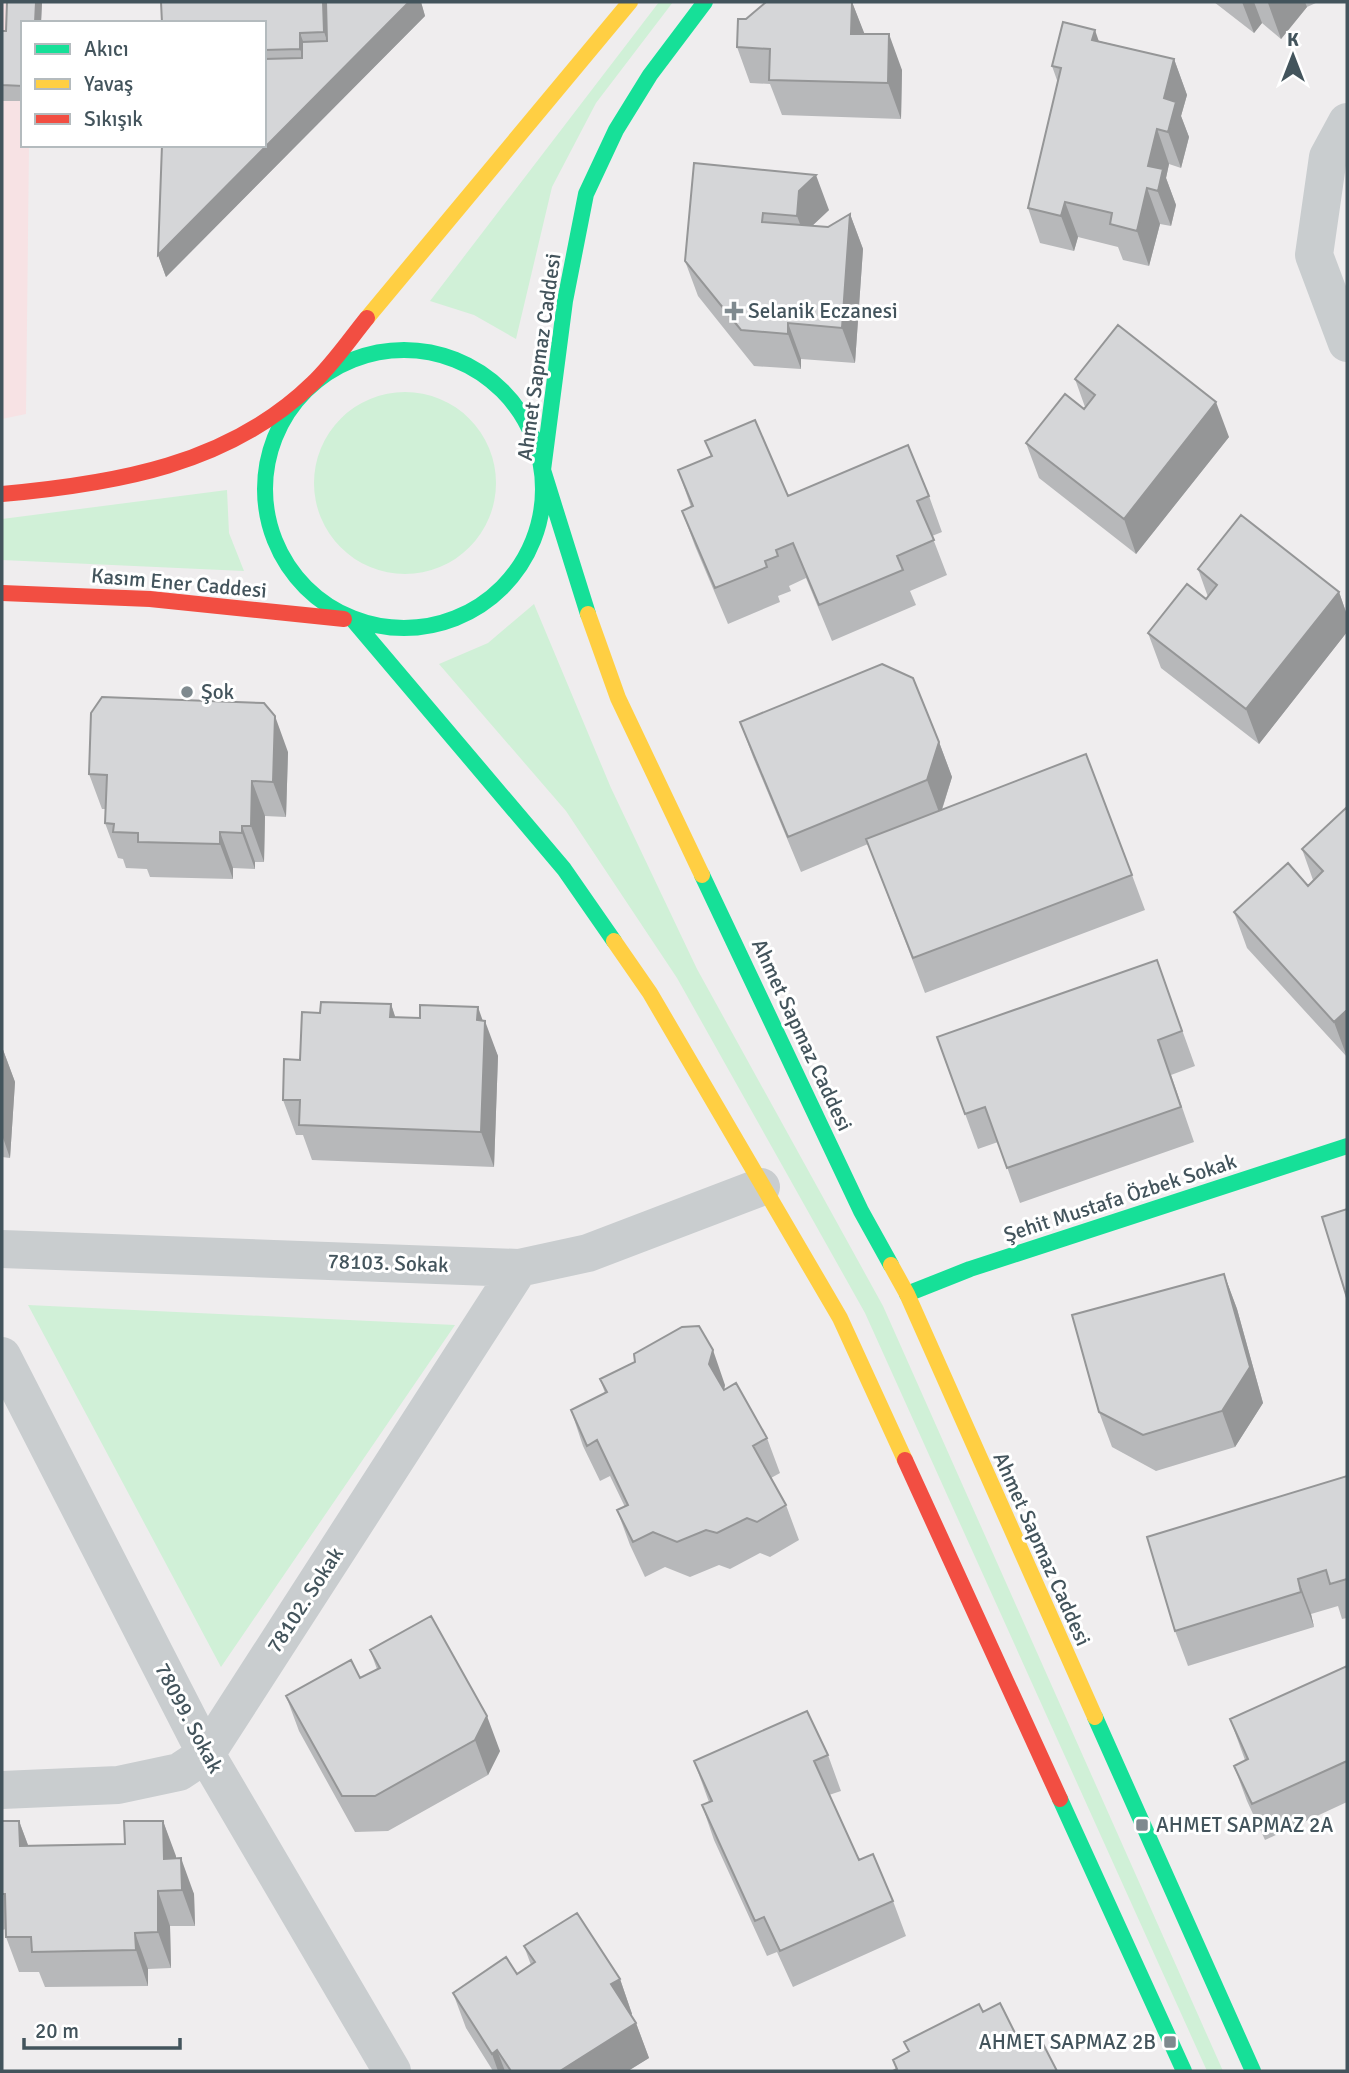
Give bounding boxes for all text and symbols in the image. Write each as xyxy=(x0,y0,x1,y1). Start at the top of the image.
legend xyxy=(21,21,266,147)
north arrow xyxy=(1258,21,1328,91)
text: K xyxy=(1287,28,1299,52)
text: Akıcı xyxy=(84,36,129,62)
text: Yavaş xyxy=(84,71,133,97)
text: Sıkışık xyxy=(84,106,143,132)
street label: Ahmet Sapmaz Caddesi xyxy=(512,252,566,462)
place label: Selanik Eczanesi xyxy=(748,298,898,324)
marker: Selanik Eczanesi xyxy=(726,303,742,319)
street label: Kasım Ener Caddesi xyxy=(90,562,268,604)
place label: Şok xyxy=(201,679,235,705)
marker: Şok xyxy=(179,684,195,700)
street label: Ahmet Sapmaz Caddesi xyxy=(746,935,858,1135)
street label: Şehit Mustafa Özbek Sokak xyxy=(1000,1148,1240,1248)
street label: 78103. Sokak xyxy=(327,1248,449,1278)
street label: Ahmet Sapmaz Caddesi xyxy=(988,1448,1096,1650)
street label: 78102. Sokak xyxy=(261,1542,349,1658)
street label: 78099. Sokak xyxy=(149,1658,229,1778)
place label: AHMET SAPMAZ 2A xyxy=(1156,1812,1333,1838)
marker: AHMET SAPMAZ 2A xyxy=(1134,1817,1150,1833)
scale bar xyxy=(24,2007,180,2050)
text: 20 m xyxy=(35,2018,79,2044)
place label: AHMET SAPMAZ 2B xyxy=(979,2029,1156,2055)
marker: AHMET SAPMAZ 2B xyxy=(1162,2034,1178,2050)

